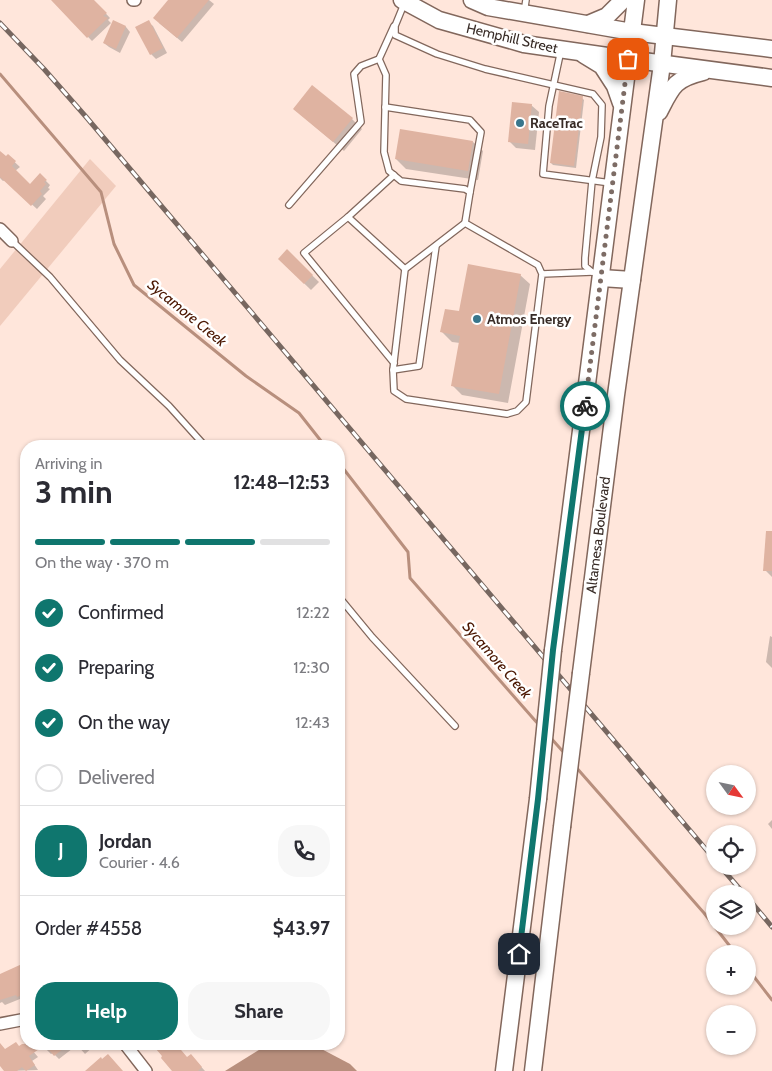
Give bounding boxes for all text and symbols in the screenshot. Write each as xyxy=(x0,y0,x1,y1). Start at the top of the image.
street label: Hemphill Street xyxy=(465,19,560,57)
pin xyxy=(607,38,649,80)
icon: bag xyxy=(614,45,642,73)
place label: RaceTrac xyxy=(530,114,584,132)
marker: RaceTrac xyxy=(514,117,526,129)
water label: Sycamore Creek xyxy=(144,276,231,351)
place label: Atmos Energy xyxy=(487,310,572,328)
marker: Atmos Energy xyxy=(471,313,483,325)
courier xyxy=(560,381,610,431)
icon: bike xyxy=(571,392,599,420)
text: Arriving in xyxy=(35,454,102,473)
text: 12:48–12:53 xyxy=(233,471,330,494)
text: 3 min xyxy=(35,472,113,511)
street label: Altamesa Boulevard xyxy=(582,476,614,594)
text: On the way · 370 m xyxy=(35,553,169,572)
icon: check xyxy=(35,599,63,627)
text: Confirmed xyxy=(78,601,164,624)
text: 12:22 xyxy=(296,603,330,622)
water label: Sycamore Creek xyxy=(459,618,536,703)
icon: check xyxy=(35,654,63,682)
text: Preparing xyxy=(78,656,154,679)
text: 12:30 xyxy=(293,658,330,677)
icon: check xyxy=(35,709,63,737)
text: On the way xyxy=(78,711,170,734)
text: 12:43 xyxy=(295,713,330,732)
north arrow xyxy=(706,765,756,815)
map controls xyxy=(706,765,756,1055)
text: Delivered xyxy=(78,766,155,789)
button: phone xyxy=(278,825,330,877)
button: locate xyxy=(706,825,756,875)
text: Jordan xyxy=(99,830,152,853)
text: J xyxy=(58,839,64,862)
text: Courier · 4.6 xyxy=(99,853,180,872)
button: layers xyxy=(706,885,756,935)
text: Order #4558 xyxy=(35,917,142,940)
text: $43.97 xyxy=(273,917,330,940)
pin xyxy=(498,933,540,975)
icon: home xyxy=(505,940,533,968)
button: + xyxy=(706,945,756,995)
button: Help xyxy=(35,982,178,1040)
button: Share xyxy=(188,982,330,1040)
button: − xyxy=(706,1005,756,1055)

